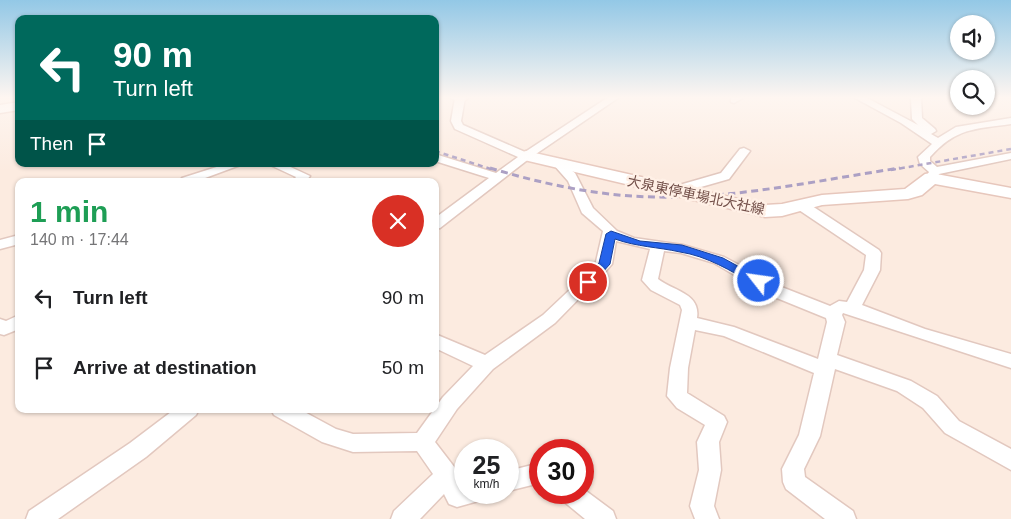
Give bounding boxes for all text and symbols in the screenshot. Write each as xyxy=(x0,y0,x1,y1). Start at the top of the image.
map controls xyxy=(950,15,995,115)
button: sound xyxy=(950,15,995,60)
icon: left xyxy=(30,35,95,100)
text: 90 m xyxy=(113,35,193,74)
button: search xyxy=(950,70,995,115)
text: Turn left xyxy=(113,76,193,101)
icon: arrive xyxy=(83,130,111,158)
text: Then xyxy=(30,133,73,154)
street label: 大泉東停車場北大社線 xyxy=(626,173,766,217)
text: 1 min xyxy=(30,195,108,228)
button: close xyxy=(372,195,424,247)
text: 140 m · 17:44 xyxy=(30,231,129,248)
position arrow xyxy=(732,254,784,306)
pin xyxy=(567,261,609,303)
icon: arrive xyxy=(574,268,602,296)
icon: left xyxy=(30,284,58,312)
text: Turn left xyxy=(73,287,148,308)
text: 90 m xyxy=(382,287,424,308)
icon: arrive xyxy=(30,354,58,382)
text: Arrive at destination xyxy=(73,357,257,378)
text: 50 m xyxy=(382,357,424,378)
speed limit sign: 30 xyxy=(529,439,594,504)
text: 25 xyxy=(473,451,500,479)
text: km/h xyxy=(473,477,500,491)

